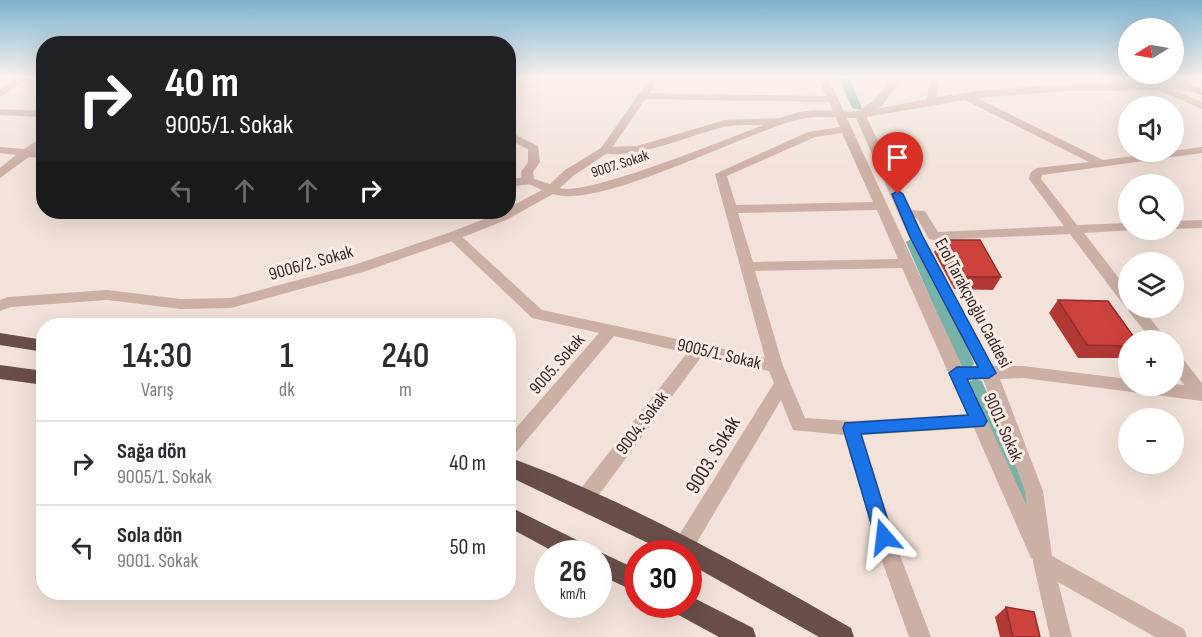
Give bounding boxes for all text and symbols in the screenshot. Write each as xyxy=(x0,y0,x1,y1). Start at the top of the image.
north arrow xyxy=(1118,18,1184,84)
map controls xyxy=(1118,18,1184,474)
text: 40 m xyxy=(165,58,239,109)
icon: right xyxy=(66,60,144,138)
button: sound xyxy=(1118,96,1184,162)
text: 9005/1. Sokak xyxy=(165,109,293,141)
pin xyxy=(872,132,923,194)
icon: arrive xyxy=(881,141,914,174)
street label: 9007. Sokak xyxy=(589,146,652,182)
icon: left xyxy=(165,174,198,207)
icon: ahead xyxy=(228,174,261,207)
icon: ahead xyxy=(291,174,324,207)
icon: right xyxy=(354,174,387,207)
button: search xyxy=(1118,174,1184,240)
street label: Erol Tarakçıoğlu Caddesi xyxy=(930,235,1016,371)
street label: 9006/2. Sokak xyxy=(266,241,356,285)
button: layers xyxy=(1118,252,1184,318)
street label: 9005. Sokak xyxy=(525,329,589,399)
button: + xyxy=(1118,330,1184,396)
street label: 9005/1. Sokak xyxy=(675,334,763,374)
text: 14:30 xyxy=(123,335,192,378)
text: 1 xyxy=(280,335,294,378)
text: 240 xyxy=(381,335,429,378)
text: Varış xyxy=(141,378,174,402)
text: dk xyxy=(279,378,295,402)
text: m xyxy=(399,378,412,402)
street label: 9004. Sokak xyxy=(611,387,673,459)
street label: 9001. Sokak xyxy=(979,389,1027,465)
button: − xyxy=(1118,408,1184,474)
street label: 9003. Sokak xyxy=(680,412,746,498)
text: Sağa dön xyxy=(117,438,186,465)
icon: right xyxy=(66,447,99,480)
text: 40 m xyxy=(449,450,486,477)
text: 9005/1. Sokak xyxy=(117,465,212,489)
position arrow xyxy=(852,505,916,569)
text: Sola dön xyxy=(117,522,182,549)
icon: left xyxy=(66,531,99,564)
text: 50 m xyxy=(450,534,486,561)
speed limit sign: 30 xyxy=(624,540,702,618)
text: 9001. Sokak xyxy=(117,549,198,573)
text: 26 xyxy=(559,554,587,590)
text: km/h xyxy=(560,585,586,604)

